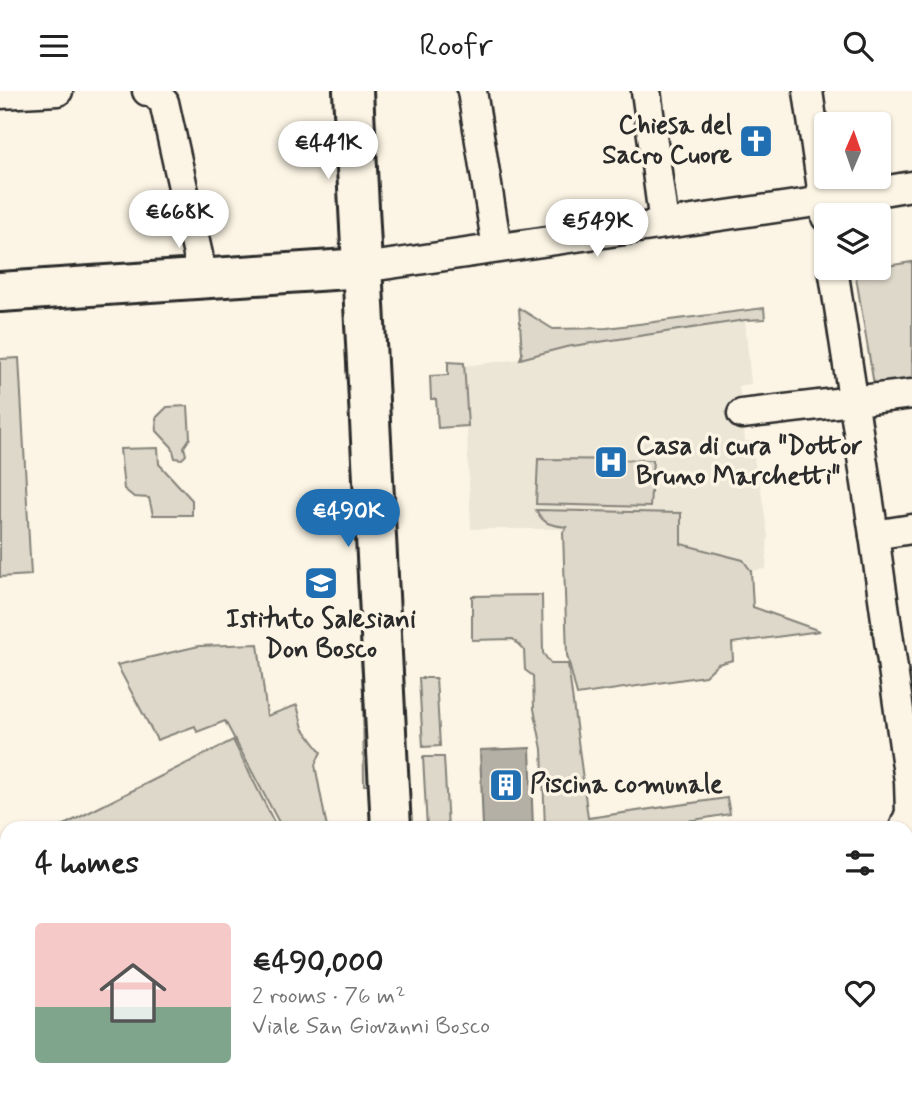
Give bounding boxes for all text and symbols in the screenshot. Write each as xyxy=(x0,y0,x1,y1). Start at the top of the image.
text: Roofr xyxy=(419,25,493,67)
icon: menu xyxy=(35,27,73,65)
icon: search xyxy=(839,27,877,65)
place label: Chiesa del Sacro Cuore xyxy=(602,109,732,173)
north arrow xyxy=(814,112,891,189)
map controls xyxy=(814,112,891,280)
pin: €441K xyxy=(279,122,377,181)
church icon: Chiesa del Sacro Cuore xyxy=(737,122,775,160)
text: €441K xyxy=(294,129,362,159)
pin: €668K xyxy=(130,191,228,250)
text: €668K xyxy=(145,198,213,228)
pin: €549K xyxy=(548,199,646,259)
button: layers xyxy=(814,203,891,280)
text: €549K xyxy=(561,207,633,237)
place label: Casa di cura "Dottor Bruno Marchetti" xyxy=(636,430,862,494)
hospital icon: Casa di cura "Dottor Bruno Marchetti" xyxy=(592,443,630,481)
pin: €490K xyxy=(299,489,397,549)
text: €490K xyxy=(312,497,384,527)
school or university icon: Istituto Salesiani Don Bosco xyxy=(302,564,340,602)
place label: Istituto Salesiani Don Bosco xyxy=(226,603,416,667)
building icon: Piscina comunale xyxy=(487,766,525,804)
place label: Piscina comunale xyxy=(530,768,723,802)
text: 4 homes xyxy=(35,844,139,883)
icon: filters xyxy=(841,844,879,882)
text: €490,000 xyxy=(252,943,384,982)
icon: home xyxy=(91,951,175,1035)
icon: heart xyxy=(841,974,879,1012)
text: 2 rooms · 76 m² xyxy=(252,982,405,1012)
text: Viale San Giovanni Bosco xyxy=(252,1012,490,1042)

